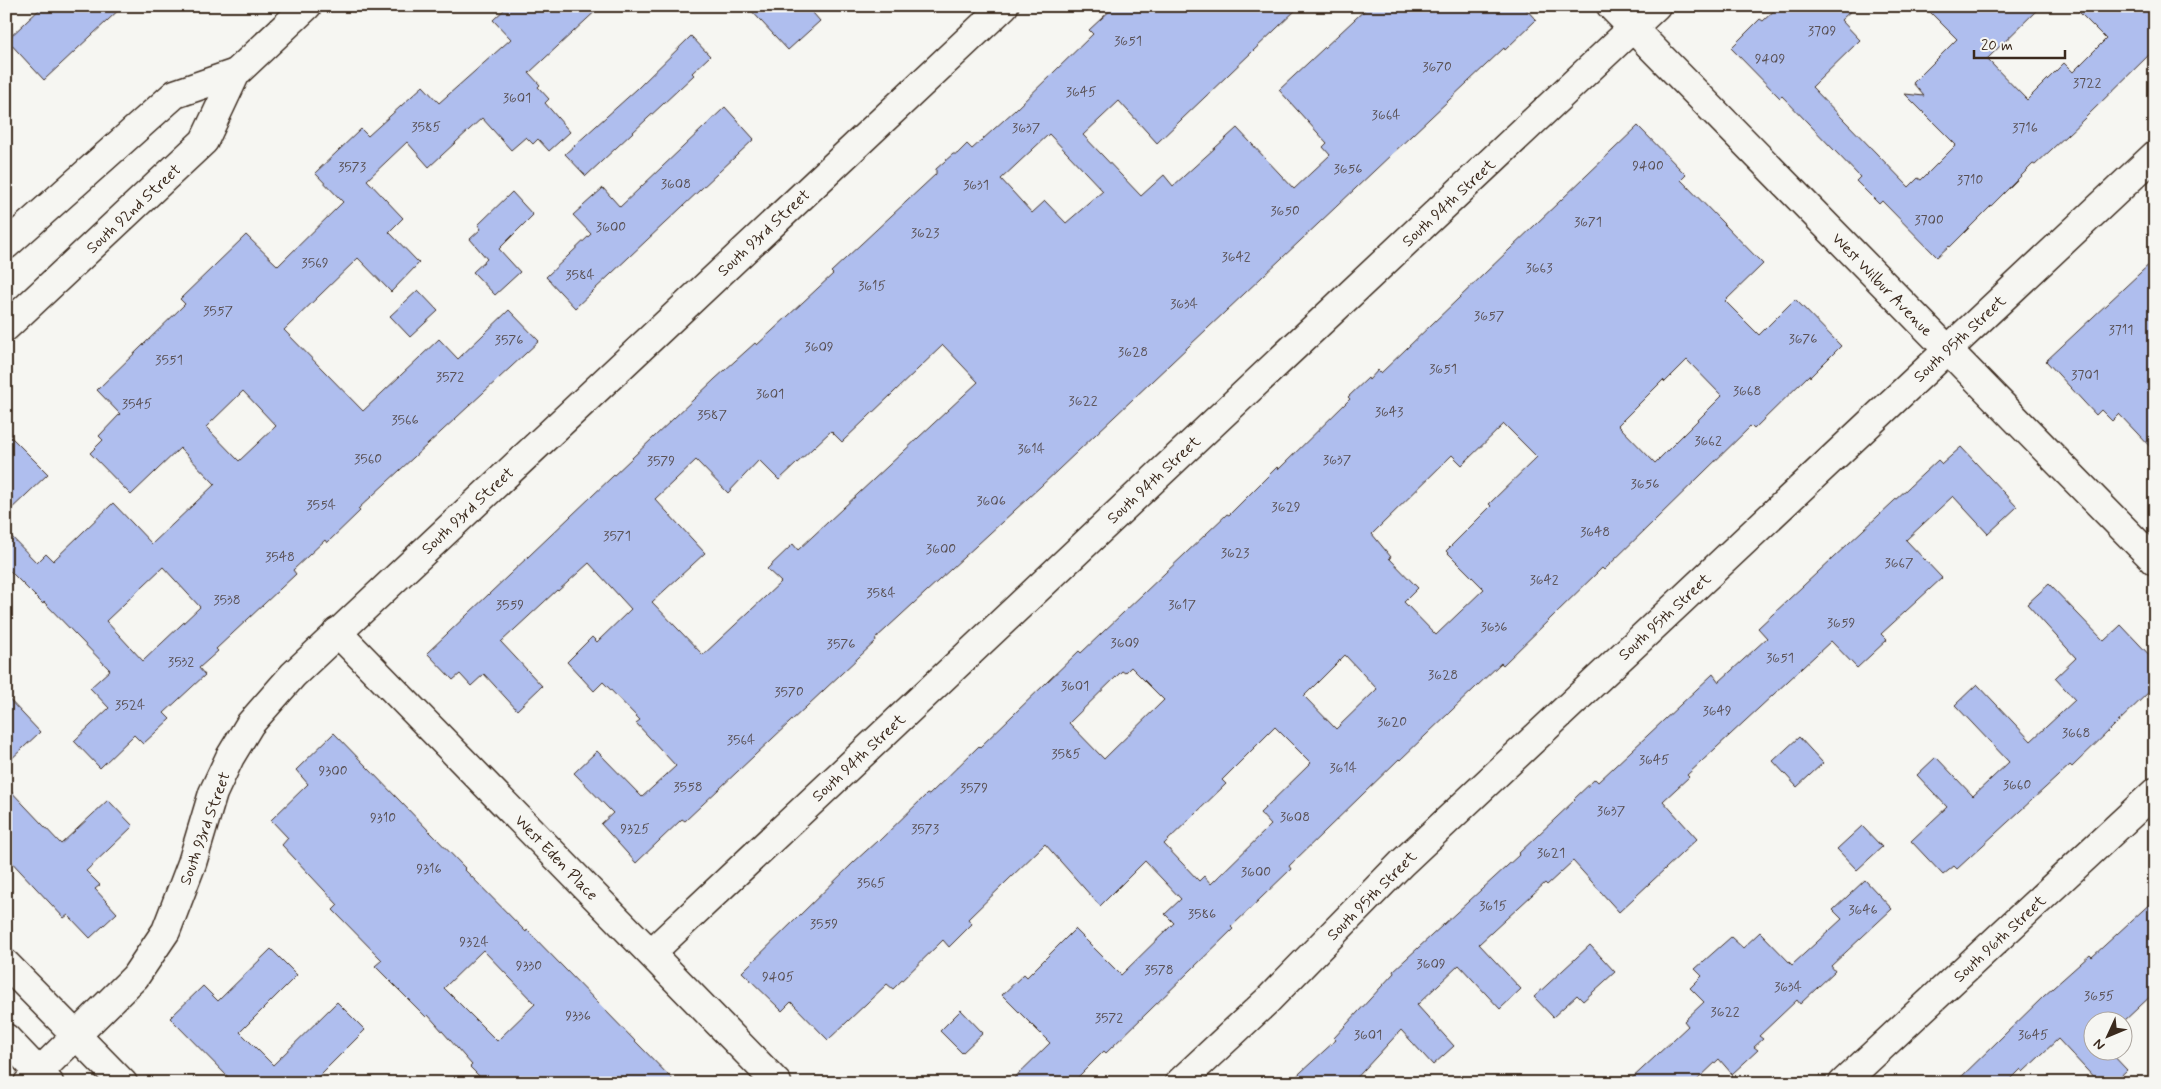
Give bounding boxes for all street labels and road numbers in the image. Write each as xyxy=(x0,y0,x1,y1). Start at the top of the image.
street label: South 94th Street xyxy=(1398,154,1501,252)
street label: South 92nd Street xyxy=(82,159,186,259)
street label: South 93rd Street xyxy=(713,184,815,281)
street label: West Wilbur Avenue xyxy=(1827,229,1937,342)
street label: South 95th Street xyxy=(1909,290,2011,387)
street label: South 94th Street xyxy=(1103,431,1206,529)
street label: South 93rd Street xyxy=(417,462,519,559)
street label: South 95th Street xyxy=(1614,568,1716,665)
street label: South 94th Street xyxy=(808,709,911,807)
street label: South 93rd Street xyxy=(175,769,236,888)
street label: West Eden Place xyxy=(510,811,602,905)
street label: South 95th Street xyxy=(1323,846,1422,946)
street label: South 96th Street xyxy=(1949,890,2051,987)

